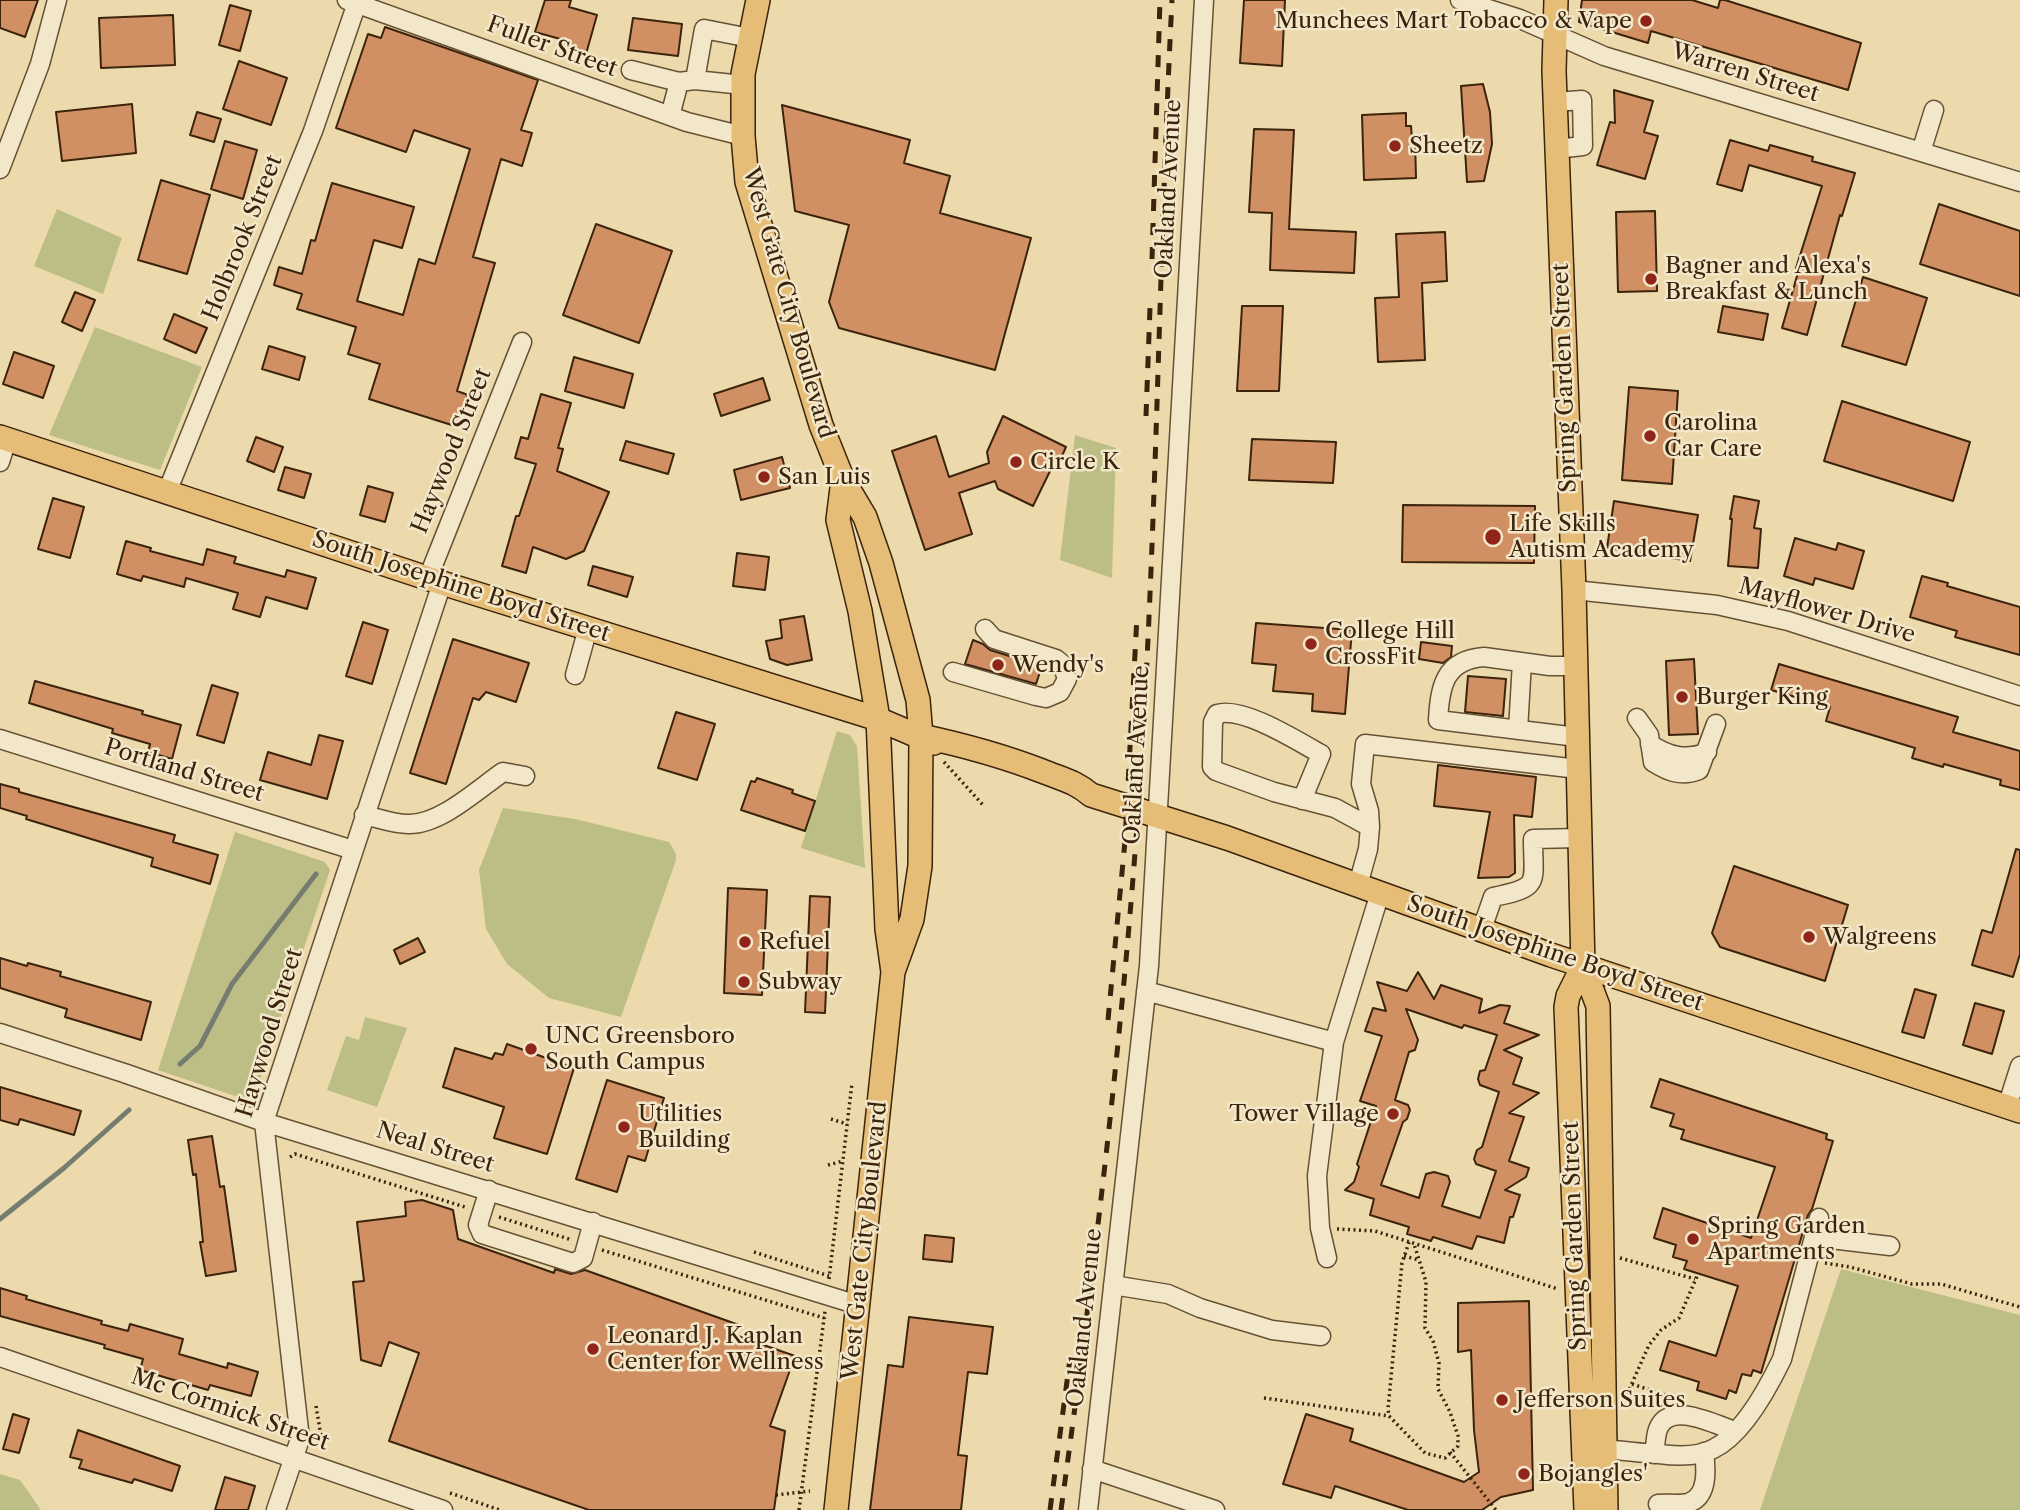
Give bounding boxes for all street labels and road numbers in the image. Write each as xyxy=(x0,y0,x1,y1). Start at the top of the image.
street label: Fuller Street xyxy=(483,11,621,83)
street label: Warren Street xyxy=(1668,37,1822,109)
street label: Oakland Avenue xyxy=(1151,98,1187,280)
street label: Holbrook Street xyxy=(197,151,289,325)
street label: West Gate City Boulevard xyxy=(736,164,840,442)
street label: Spring Garden Street xyxy=(1547,263,1583,493)
street label: Haywood Street xyxy=(406,364,498,538)
street label: South Josephine Boyd Street xyxy=(309,526,613,648)
street label: Mayflower Drive xyxy=(1736,573,1918,649)
street label: Oakland Avenue xyxy=(1119,664,1155,846)
street label: Portland Street xyxy=(101,734,267,808)
street label: South Josephine Boyd Street xyxy=(1403,890,1707,1018)
street label: Haywood Street xyxy=(231,945,309,1121)
street label: West Gate City Boulevard xyxy=(837,1100,893,1382)
street label: Neal Street xyxy=(373,1117,497,1179)
street label: Spring Garden Street xyxy=(1557,1121,1593,1351)
street label: Oakland Avenue xyxy=(1062,1227,1108,1409)
street label: Mc Cormick Street xyxy=(127,1363,333,1457)

